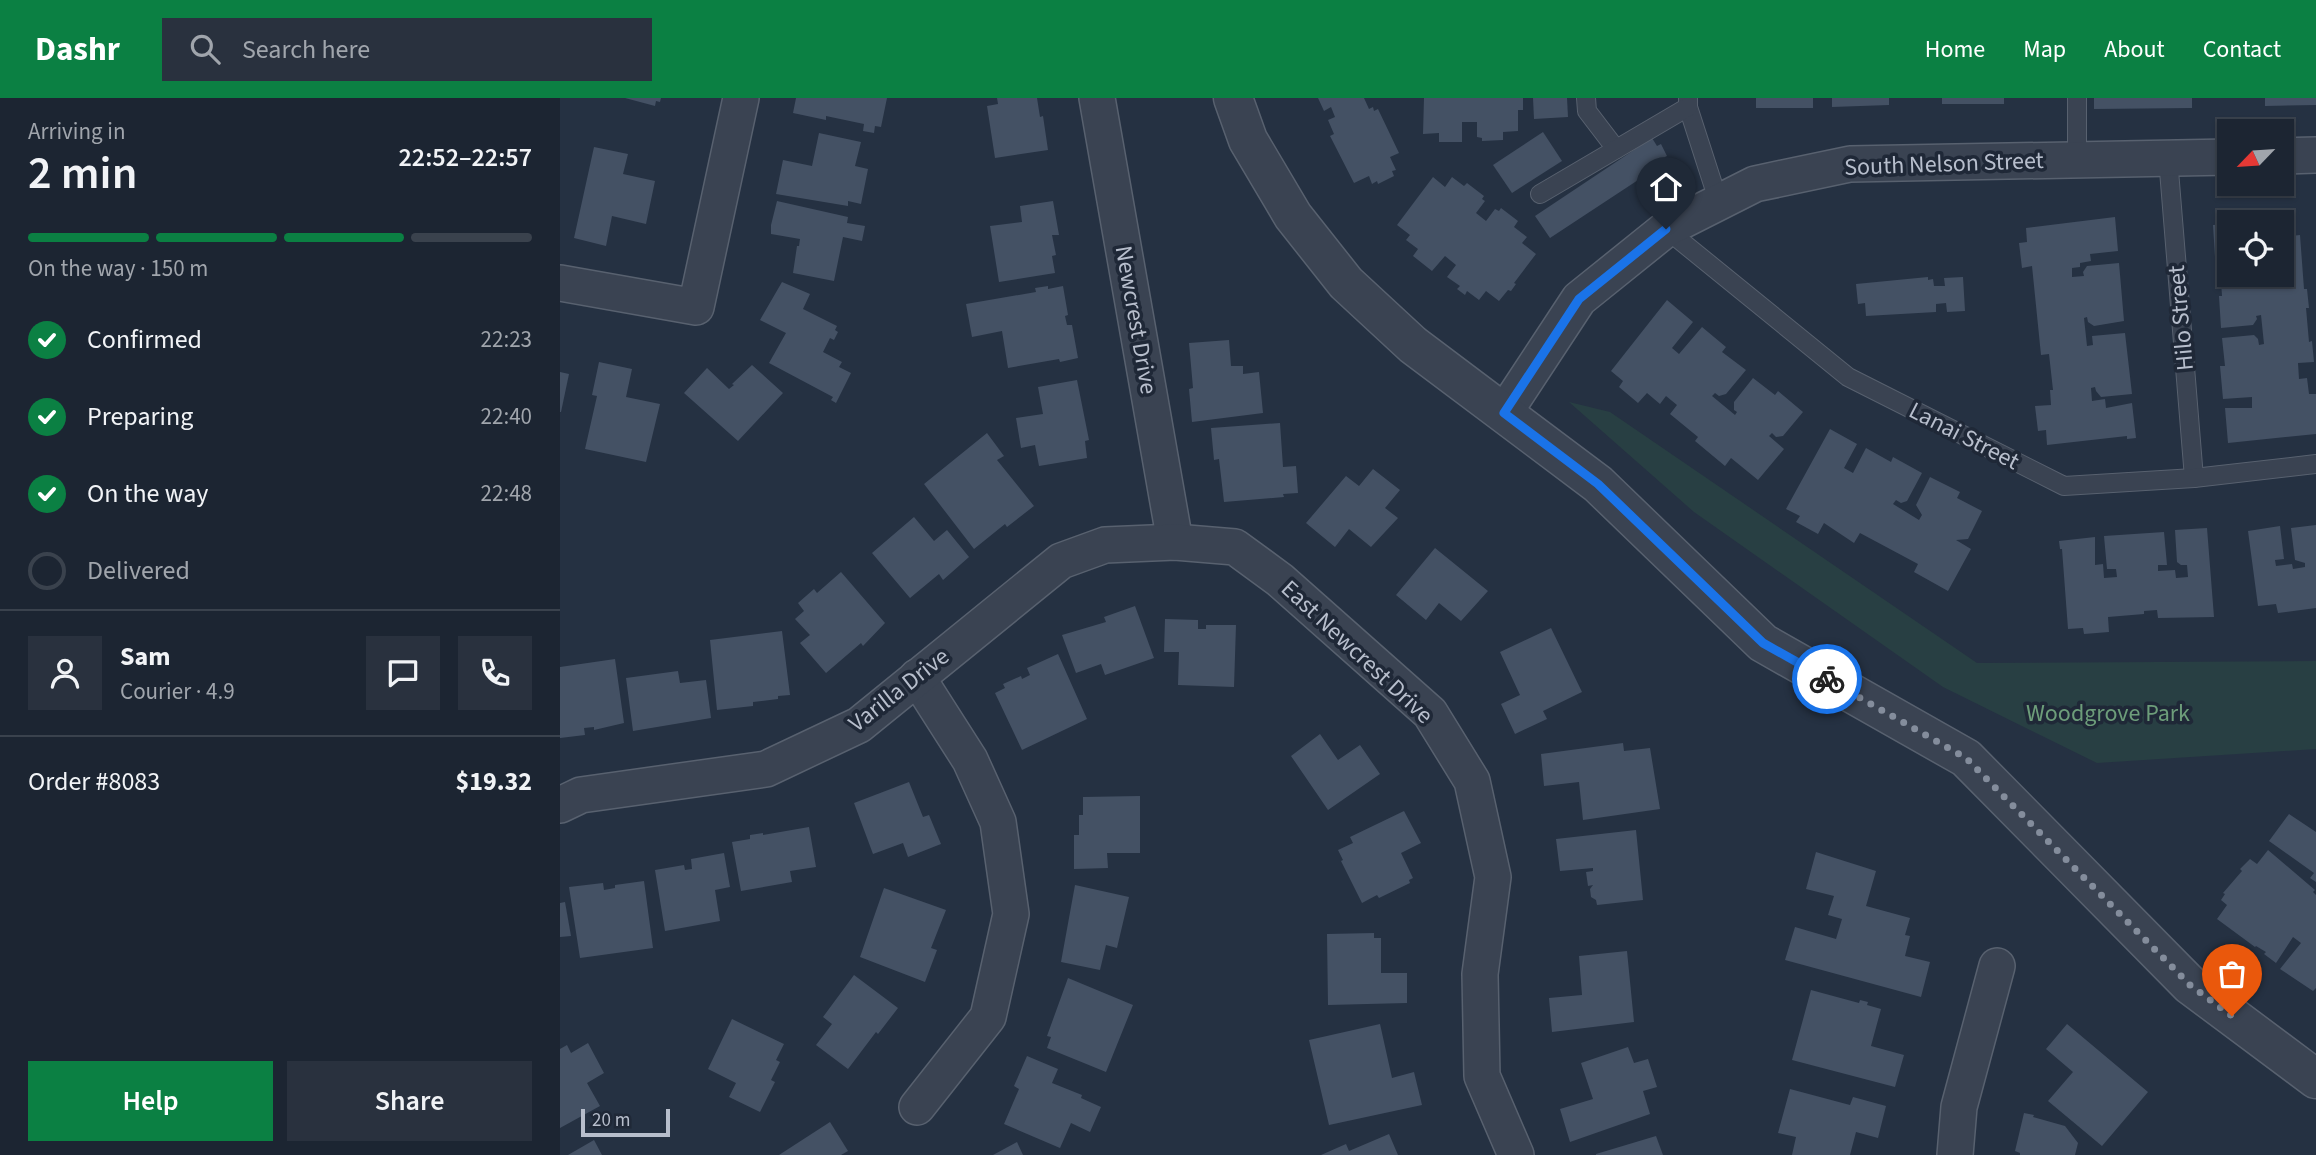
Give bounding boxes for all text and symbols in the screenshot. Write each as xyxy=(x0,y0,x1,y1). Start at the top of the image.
search box xyxy=(162,18,652,81)
text: Dashr xyxy=(35,26,120,73)
icon: search xyxy=(186,30,224,68)
text: Search here xyxy=(242,31,370,68)
text: Home xyxy=(1925,32,1985,67)
text: Map xyxy=(2023,32,2066,67)
text: About xyxy=(2104,32,2165,67)
text: Contact xyxy=(2203,32,2281,67)
text: Arriving in xyxy=(28,115,126,148)
north arrow xyxy=(2217,119,2294,196)
map controls xyxy=(2217,119,2294,287)
text: 22:52–22:57 xyxy=(399,139,532,176)
text: 2 min xyxy=(28,141,137,206)
street label: South Nelson Street xyxy=(1844,143,2044,185)
pin xyxy=(1636,157,1696,229)
icon: home xyxy=(1647,168,1685,206)
button: locate xyxy=(2217,210,2294,287)
street label: Newcrest Drive xyxy=(1106,243,1166,397)
text: On the way · 150 m xyxy=(28,252,208,285)
street label: Hilo Street xyxy=(2159,264,2203,372)
icon: check xyxy=(28,321,66,359)
text: Confirmed xyxy=(87,321,202,358)
text: 22:23 xyxy=(481,323,532,356)
street label: Lanai Street xyxy=(1903,393,2025,479)
icon: check xyxy=(28,398,66,436)
text: Preparing xyxy=(87,398,193,435)
text: 22:40 xyxy=(481,400,532,433)
icon: check xyxy=(28,475,66,513)
text: On the way xyxy=(87,475,208,512)
text: 22:48 xyxy=(481,477,532,510)
text: Delivered xyxy=(87,552,190,589)
street label: East Newcrest Drive xyxy=(1273,572,1441,732)
button: person xyxy=(28,636,102,710)
button: chat xyxy=(366,636,440,710)
button: phone xyxy=(458,636,532,710)
text: Sam xyxy=(120,638,170,675)
street label: Varilla Drive xyxy=(841,639,957,741)
courier xyxy=(1792,644,1862,714)
icon: bike xyxy=(1808,660,1846,698)
text: Courier · 4.9 xyxy=(120,675,235,708)
park label: Woodgrove Park xyxy=(2026,696,2190,731)
text: Order #8083 xyxy=(28,763,160,800)
text: $19.32 xyxy=(456,763,532,800)
pin xyxy=(2202,944,2262,1016)
icon: bag xyxy=(2213,955,2251,993)
button: Help xyxy=(28,1061,273,1141)
button: Share xyxy=(287,1061,532,1141)
scale bar xyxy=(581,1106,670,1138)
text: 20 m xyxy=(592,1107,630,1134)

